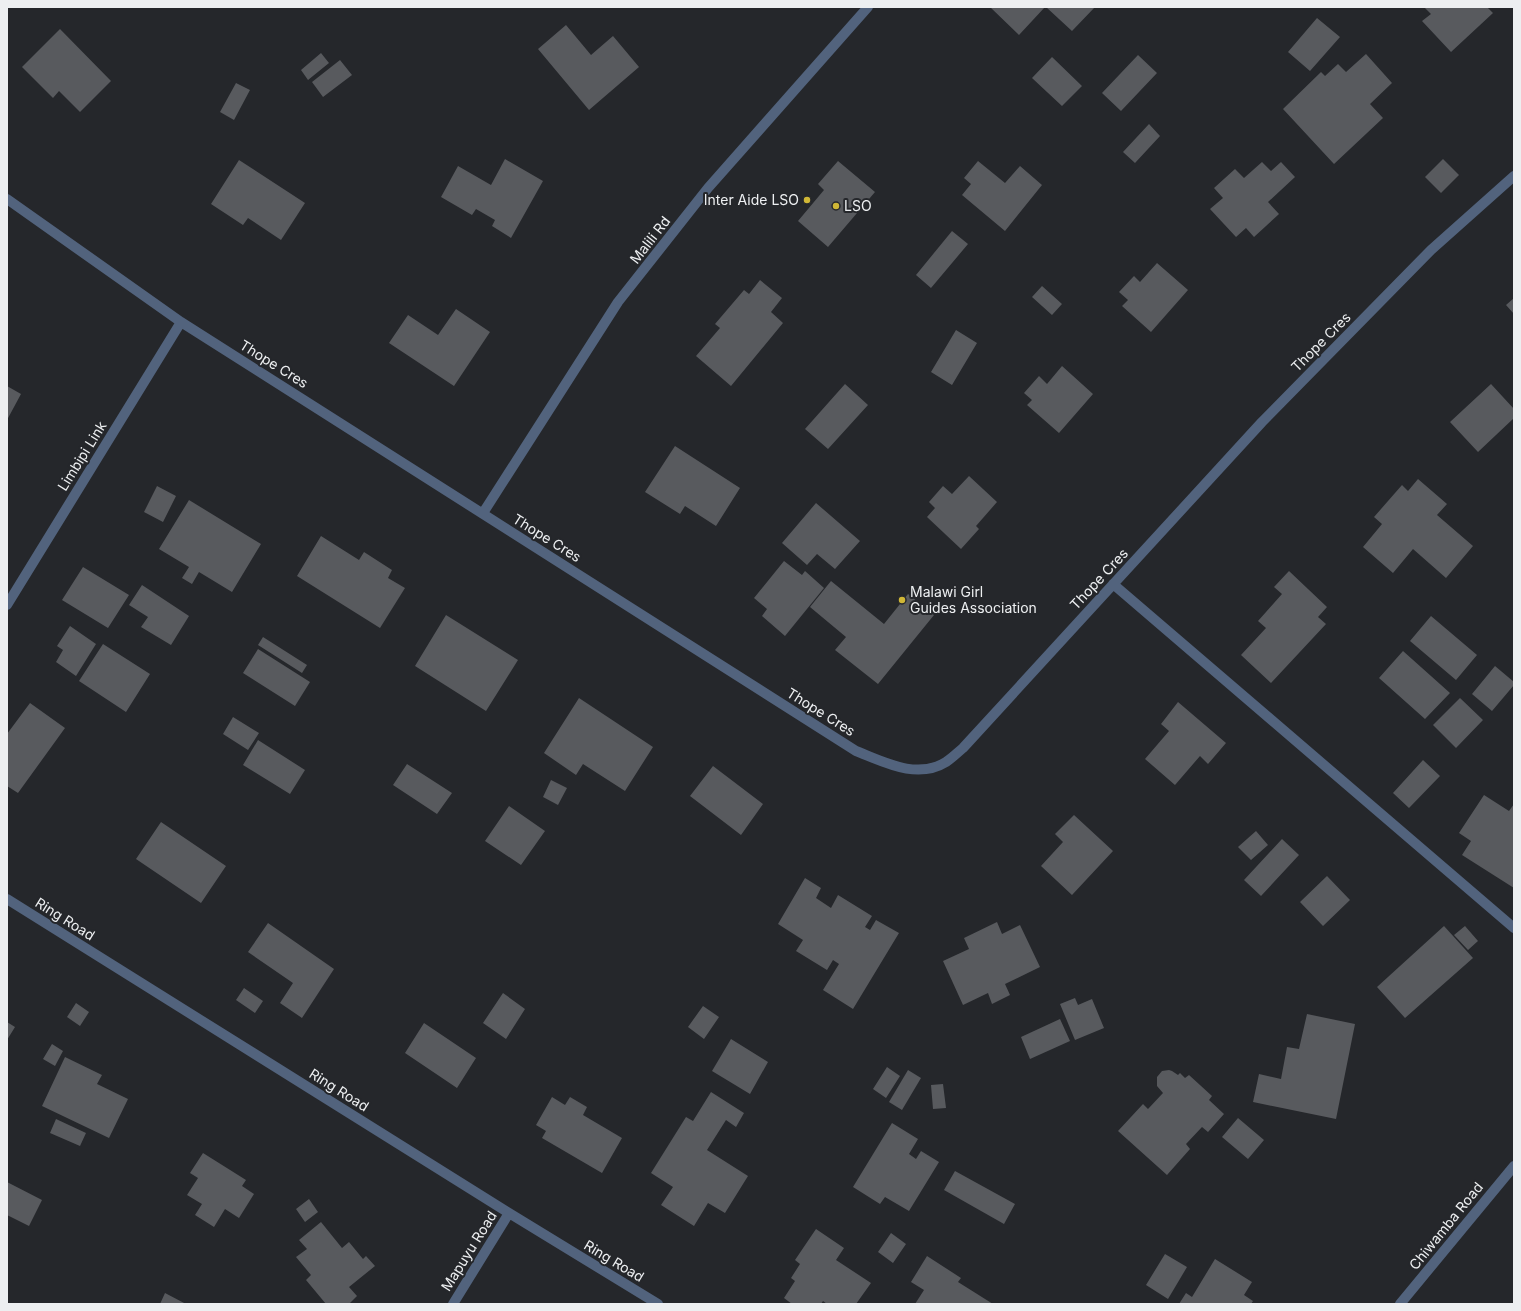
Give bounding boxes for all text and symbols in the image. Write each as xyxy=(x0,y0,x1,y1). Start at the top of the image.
place label: Inter Aide LSO xyxy=(704,191,799,208)
marker: Inter Aide LSO xyxy=(802,195,812,205)
place label: LSO xyxy=(844,197,872,214)
marker: LSO xyxy=(831,201,841,211)
street label: Malili Rd xyxy=(626,213,673,267)
street label: Thope Cres xyxy=(1287,308,1354,375)
street label: Thope Cres xyxy=(237,336,312,391)
street label: Limbipi Link xyxy=(54,418,110,494)
street label: Thope Cres xyxy=(510,510,585,565)
street label: Thope Cres xyxy=(1066,545,1131,613)
place label: Malawi Girl Guides Association xyxy=(910,583,1037,616)
marker: Malawi Girl Guides Association xyxy=(897,595,907,605)
street label: Thope Cres xyxy=(784,684,859,739)
street label: Ring Road xyxy=(32,894,98,944)
street label: Ring Road xyxy=(306,1065,372,1115)
street label: Chiwamba Road xyxy=(1405,1178,1486,1273)
street label: Mapuyu Road xyxy=(437,1208,500,1294)
street label: Ring Road xyxy=(581,1236,647,1285)

